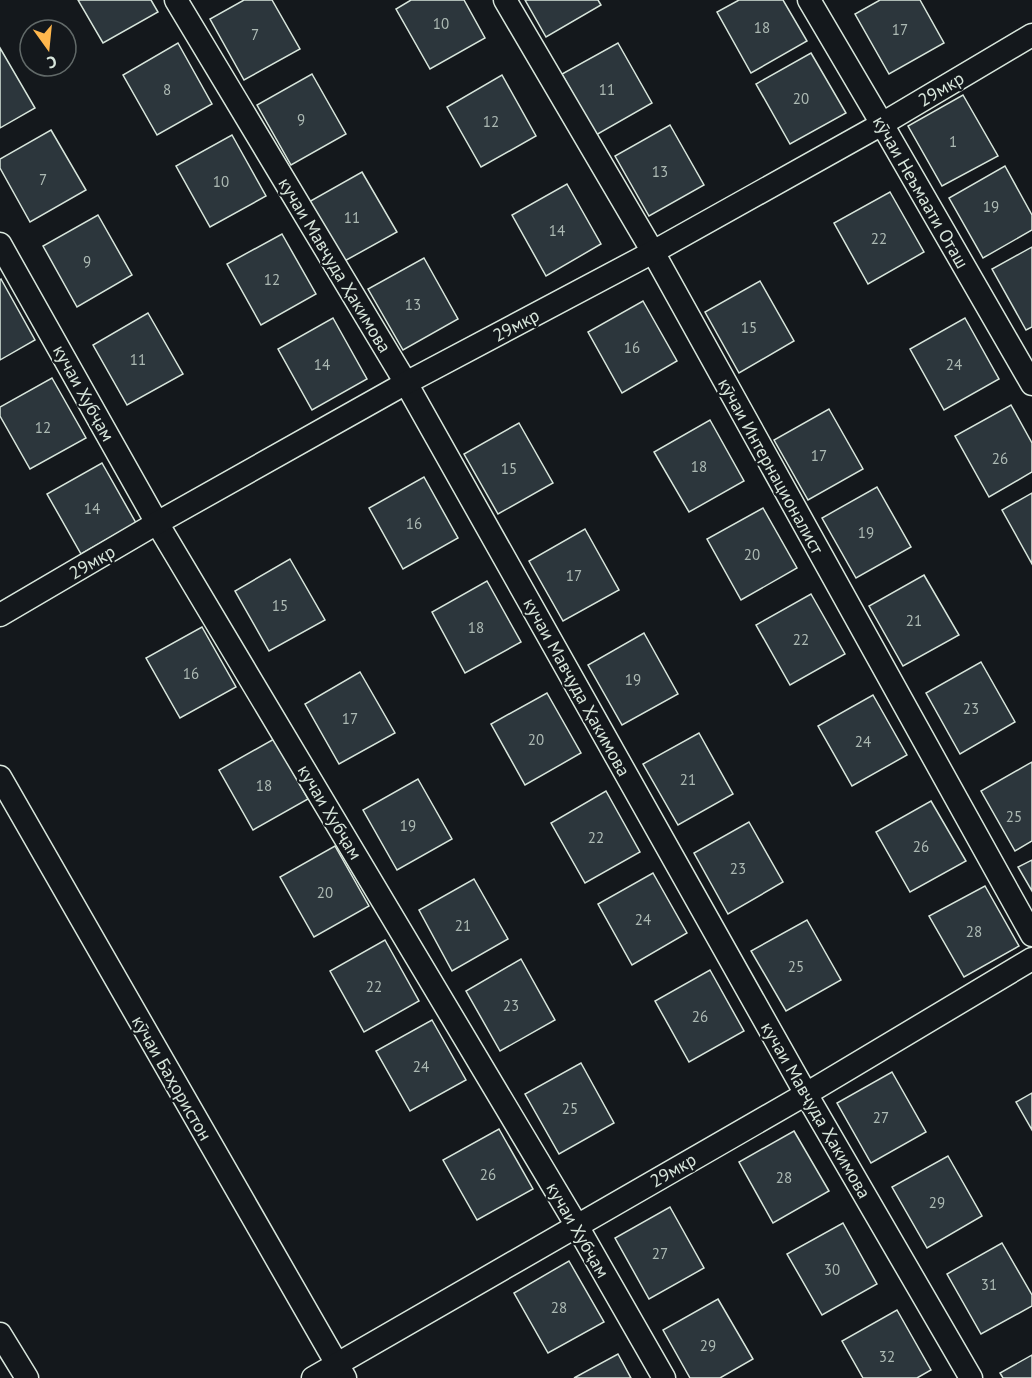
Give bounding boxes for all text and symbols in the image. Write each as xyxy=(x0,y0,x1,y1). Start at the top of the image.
house number: 10 xyxy=(433,14,449,33)
north arrow xyxy=(18,18,78,78)
house number: 18 xyxy=(754,18,770,37)
house number: 17 xyxy=(892,20,908,39)
house number: 7 xyxy=(251,25,259,44)
text: С xyxy=(45,52,59,73)
street label: 29мкр xyxy=(914,66,968,112)
house number: 8 xyxy=(163,80,171,99)
house number: 11 xyxy=(599,80,615,99)
house number: 20 xyxy=(793,89,809,108)
house number: 9 xyxy=(297,110,305,129)
house number: 12 xyxy=(483,112,499,131)
street label: кӯчаи Неъмаати Оташ xyxy=(868,112,974,272)
house number: 1 xyxy=(949,132,957,151)
house number: 13 xyxy=(652,162,668,181)
house number: 7 xyxy=(39,170,47,189)
house number: 10 xyxy=(213,172,229,191)
street label: кучаи Мавҷуда Ҳакимова xyxy=(274,173,396,357)
house number: 19 xyxy=(983,197,999,216)
house number: 11 xyxy=(344,208,360,227)
house number: 14 xyxy=(549,221,565,240)
house number: 22 xyxy=(871,229,887,248)
house number: 9 xyxy=(83,252,91,271)
house number: 12 xyxy=(264,270,280,289)
house number: 13 xyxy=(405,295,421,314)
street label: 29мкр xyxy=(489,303,543,347)
house number: 15 xyxy=(741,318,757,337)
house number: 16 xyxy=(624,338,640,357)
street label: кучаи Хубҷам xyxy=(48,341,120,445)
house number: 11 xyxy=(130,350,146,369)
house number: 14 xyxy=(314,355,330,374)
house number: 24 xyxy=(946,355,962,374)
street label: кӯчаи Интернационалист xyxy=(713,374,829,559)
house number: 12 xyxy=(35,418,51,437)
house number: 17 xyxy=(811,446,827,465)
house number: 26 xyxy=(992,449,1008,468)
house number: 18 xyxy=(691,457,707,476)
house number: 15 xyxy=(501,459,517,478)
house number: 14 xyxy=(84,499,100,518)
house number: 16 xyxy=(406,514,422,533)
house number: 19 xyxy=(858,523,874,542)
street label: 29мкр xyxy=(65,540,119,584)
house number: 20 xyxy=(744,545,760,564)
house number: 17 xyxy=(566,566,582,585)
street label: кучаи Мавҷуда Ҳакимова xyxy=(518,594,636,780)
house number: 15 xyxy=(272,596,288,615)
house number: 21 xyxy=(906,611,922,630)
house number: 18 xyxy=(468,618,484,637)
house number: 22 xyxy=(793,630,809,649)
house number: 16 xyxy=(183,664,199,683)
house number: 19 xyxy=(625,670,641,689)
house number: 23 xyxy=(963,699,979,718)
house number: 17 xyxy=(342,709,358,728)
house number: 20 xyxy=(528,730,544,749)
house number: 24 xyxy=(855,732,871,751)
street label: кучаи Хубҷам xyxy=(293,760,367,864)
house number: 21 xyxy=(680,770,696,789)
house number: 18 xyxy=(256,776,272,795)
house number: 25 xyxy=(1006,807,1022,826)
house number: 19 xyxy=(400,816,416,835)
house number: 22 xyxy=(588,828,604,847)
house number: 26 xyxy=(913,837,929,856)
house number: 23 xyxy=(730,859,746,878)
house number: 20 xyxy=(317,883,333,902)
house number: 24 xyxy=(635,910,651,929)
house number: 21 xyxy=(455,916,471,935)
house number: 28 xyxy=(966,922,982,941)
house number: 25 xyxy=(788,957,804,976)
house number: 22 xyxy=(366,977,382,996)
house number: 23 xyxy=(503,996,519,1015)
house number: 26 xyxy=(692,1007,708,1026)
street label: кӯчаи Баҳористон xyxy=(127,1011,217,1145)
street label: кучаи Мавҷуда Ҳакимова xyxy=(756,1017,876,1203)
house number: 24 xyxy=(413,1057,429,1076)
house number: 25 xyxy=(562,1099,578,1118)
house number: 27 xyxy=(873,1108,889,1127)
street label: 29мкр xyxy=(646,1148,700,1192)
house number: 26 xyxy=(480,1165,496,1184)
house number: 28 xyxy=(776,1168,792,1187)
street label: кучаи Хубҷам xyxy=(541,1178,615,1282)
house number: 29 xyxy=(929,1193,945,1212)
house number: 27 xyxy=(652,1244,668,1263)
house number: 30 xyxy=(824,1260,840,1279)
house number: 31 xyxy=(981,1275,997,1294)
house number: 28 xyxy=(551,1298,567,1317)
house number: 29 xyxy=(700,1336,716,1355)
house number: 32 xyxy=(879,1347,895,1366)

